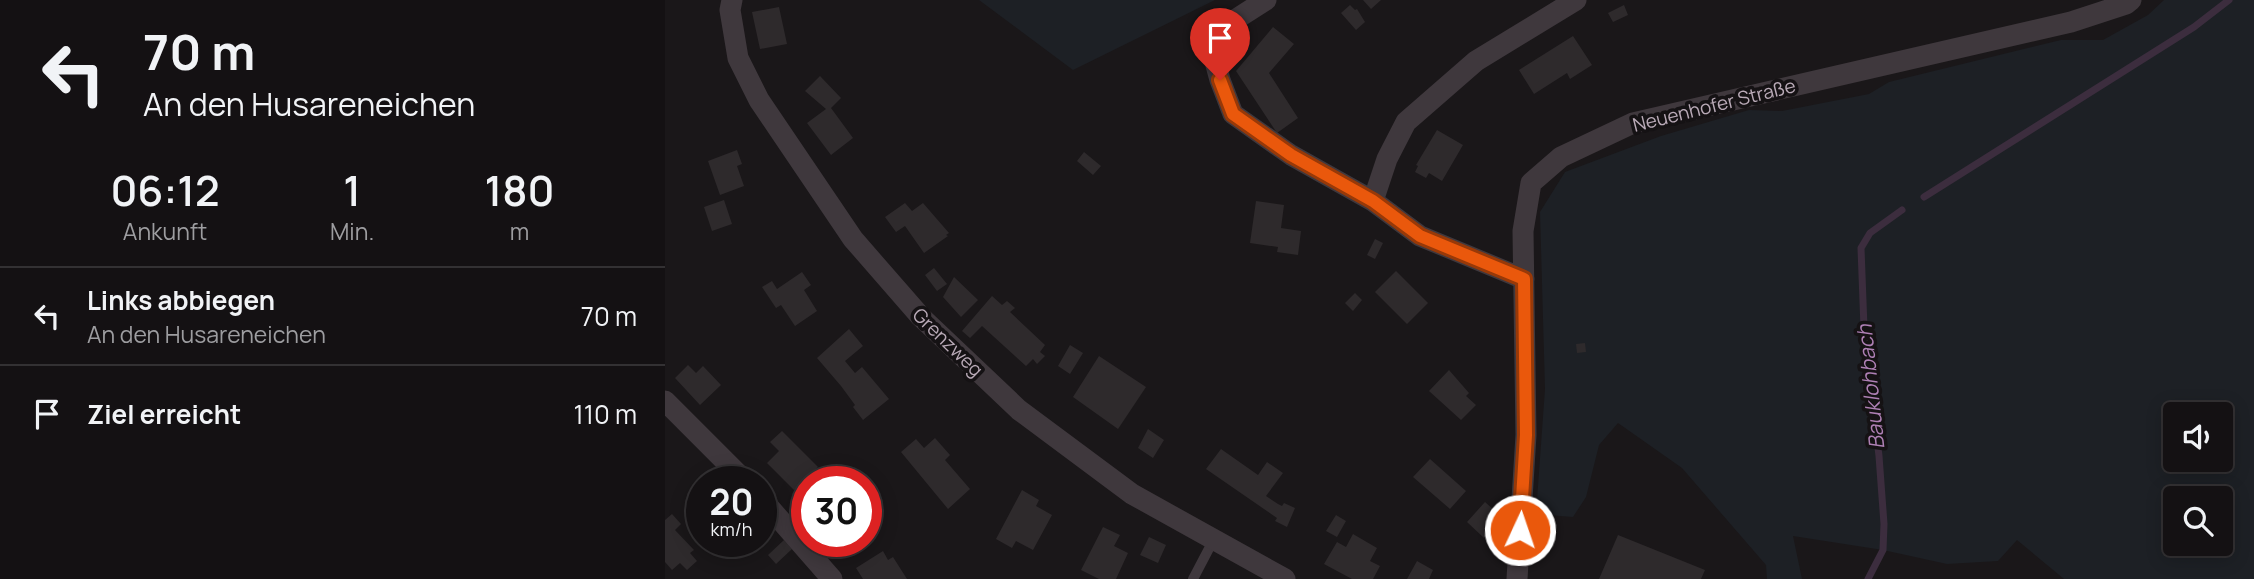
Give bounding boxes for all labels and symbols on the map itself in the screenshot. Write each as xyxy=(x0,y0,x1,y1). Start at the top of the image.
pin xyxy=(1190,8,1250,80)
street label: Neuenhofer Straße xyxy=(1630,72,1798,138)
street label: Grenzweg xyxy=(907,302,989,382)
water label: Bauklohbach xyxy=(1849,322,1890,451)
speed limit sign: 30 xyxy=(791,466,882,557)
position arrow xyxy=(1483,493,1557,567)

